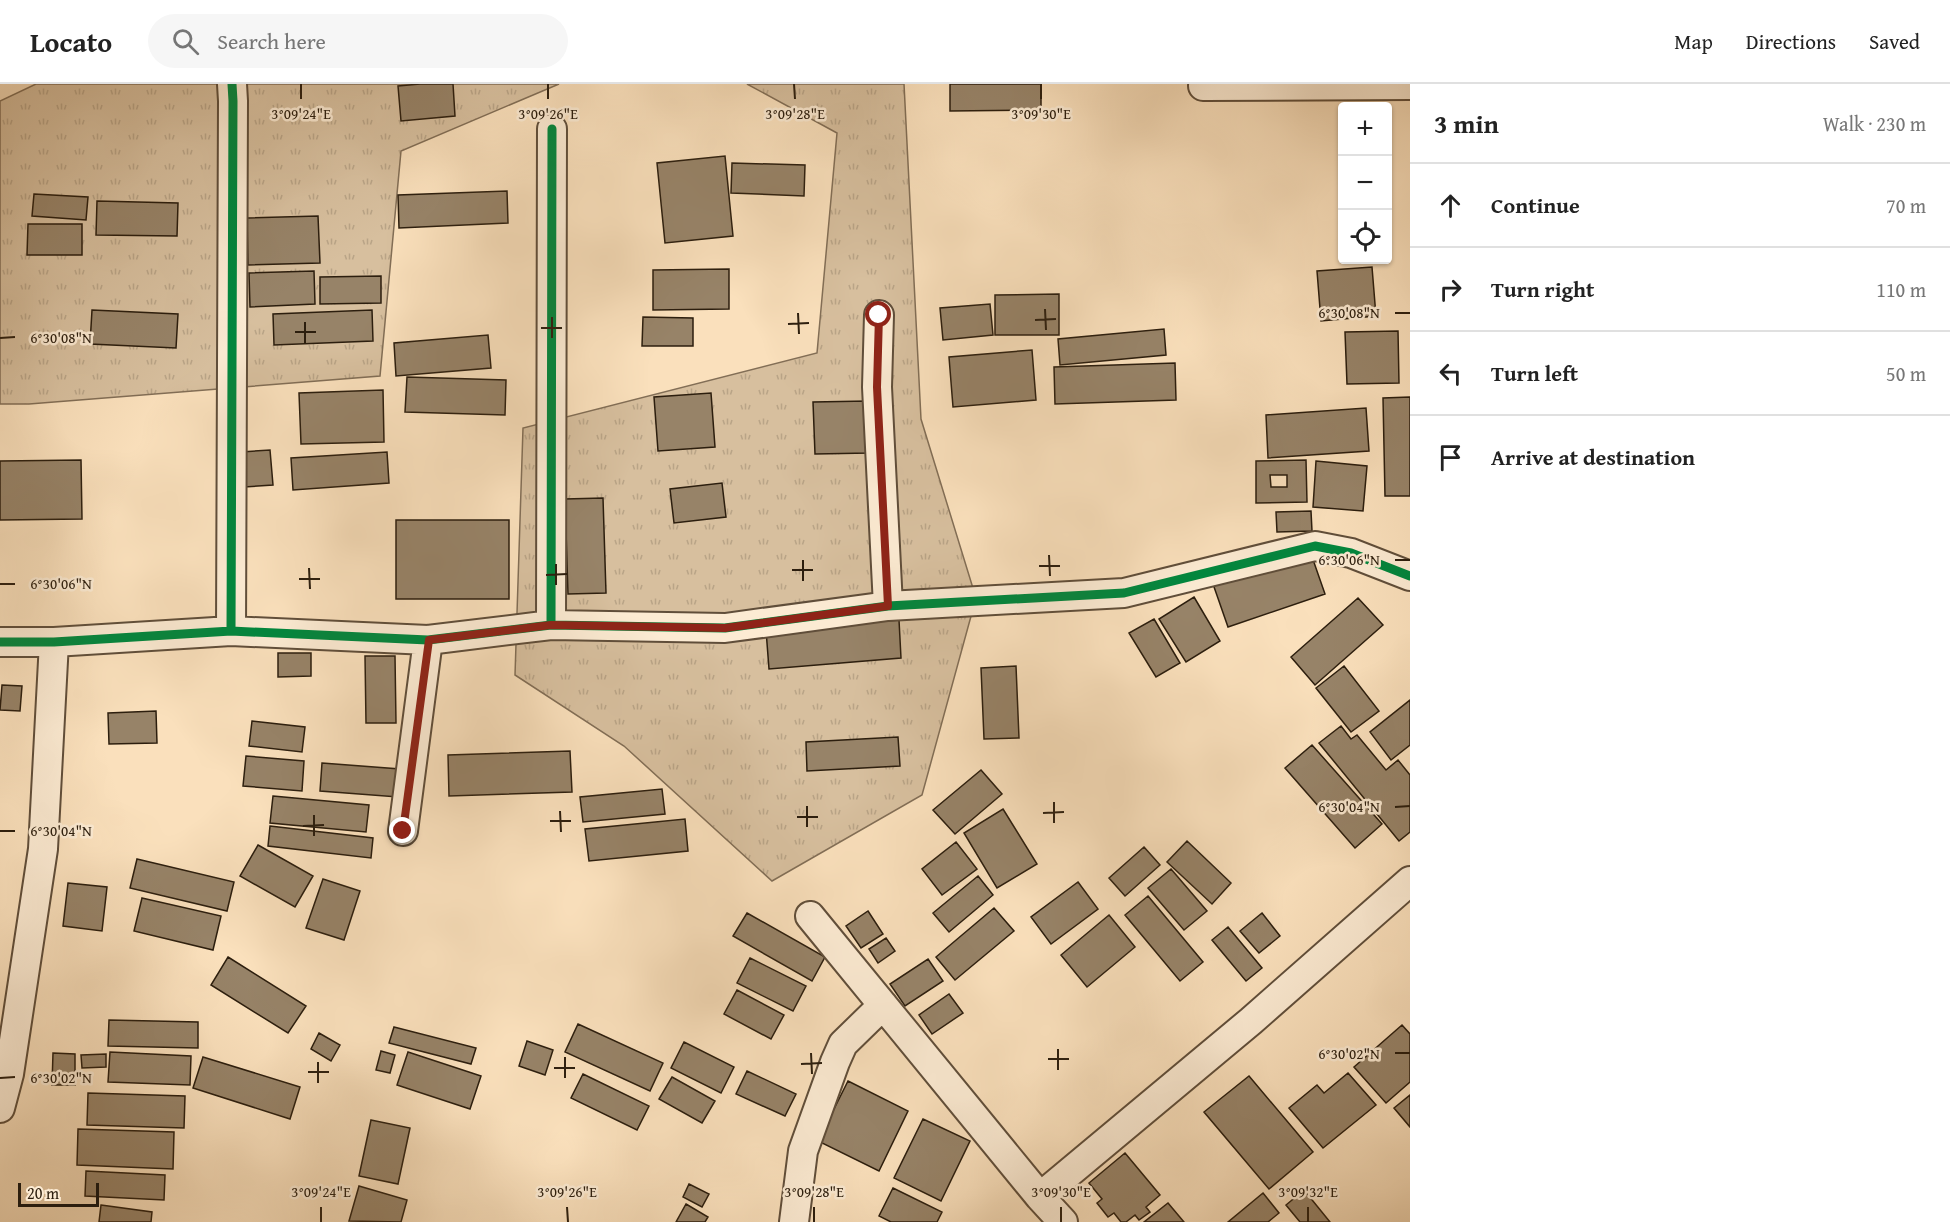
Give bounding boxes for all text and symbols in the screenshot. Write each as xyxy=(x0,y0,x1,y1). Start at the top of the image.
search box xyxy=(148,14,568,68)
text: Locato xyxy=(30,21,112,62)
icon: search xyxy=(169,25,202,58)
text: Search here xyxy=(217,25,326,57)
text: Map xyxy=(1674,26,1713,57)
text: Directions xyxy=(1746,26,1836,57)
text: Saved xyxy=(1869,26,1920,57)
map controls xyxy=(1338,102,1392,264)
button: + xyxy=(1338,102,1392,156)
text: 3°09'24"E xyxy=(271,103,331,124)
text: 3°09'26"E xyxy=(518,103,578,124)
text: 3°09'28"E xyxy=(765,103,825,124)
text: 3°09'30"E xyxy=(1011,103,1071,124)
text: 3 min xyxy=(1434,104,1499,143)
text: Walk · 230 m xyxy=(1823,109,1926,138)
button: − xyxy=(1338,156,1392,210)
icon: ahead xyxy=(1434,189,1467,222)
text: Continue xyxy=(1491,189,1580,221)
text: 70 m xyxy=(1886,191,1926,220)
button: locate xyxy=(1338,210,1392,264)
icon: right xyxy=(1434,273,1467,306)
text: Turn right xyxy=(1491,273,1594,305)
text: 110 m xyxy=(1876,275,1926,304)
route start xyxy=(865,301,891,327)
text: 6°30'08"N xyxy=(1318,302,1380,323)
text: 6°30'08"N xyxy=(30,327,92,348)
icon: left xyxy=(1434,357,1467,390)
text: Turn left xyxy=(1491,357,1578,389)
text: 50 m xyxy=(1886,359,1926,388)
icon: arrive xyxy=(1434,441,1467,474)
text: Arrive at destination xyxy=(1491,441,1695,473)
text: 6°30'06"N xyxy=(1318,549,1380,570)
text: 6°30'06"N xyxy=(30,573,92,594)
text: 6°30'04"N xyxy=(1318,796,1380,817)
route end xyxy=(389,817,415,843)
text: 6°30'04"N xyxy=(30,820,92,841)
text: 6°30'02"N xyxy=(1318,1043,1380,1064)
text: 6°30'02"N xyxy=(30,1067,92,1088)
scale bar xyxy=(18,1180,99,1208)
text: 20 m xyxy=(27,1181,59,1205)
text: 3°09'24"E xyxy=(291,1181,351,1202)
text: 3°09'26"E xyxy=(537,1181,597,1202)
text: 3°09'28"E xyxy=(784,1181,844,1202)
text: 3°09'30"E xyxy=(1031,1181,1091,1202)
text: 3°09'32"E xyxy=(1278,1181,1338,1202)

